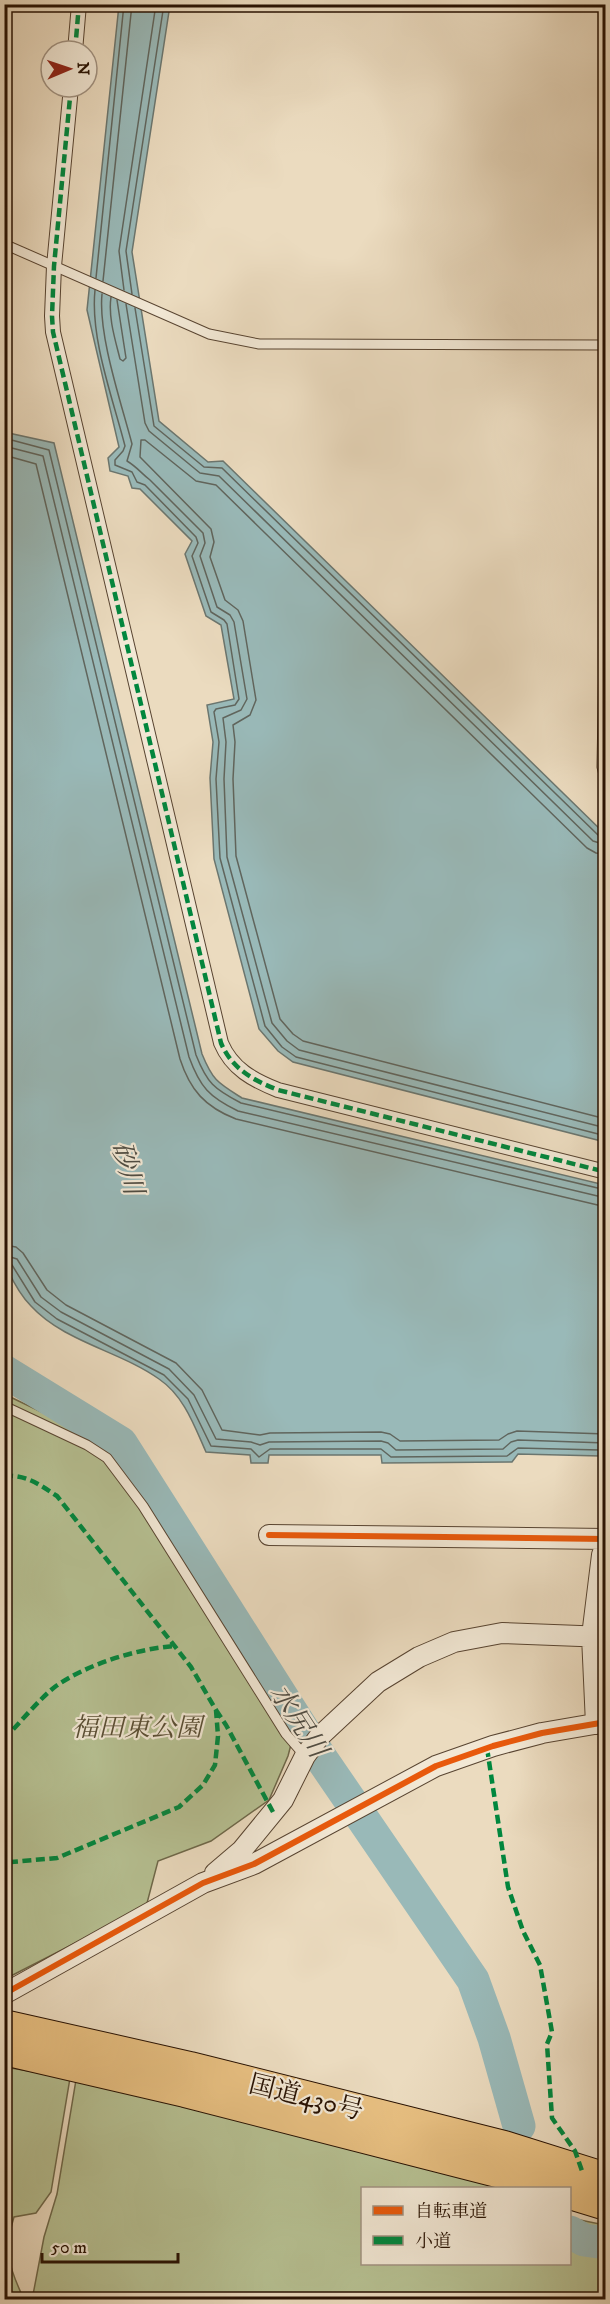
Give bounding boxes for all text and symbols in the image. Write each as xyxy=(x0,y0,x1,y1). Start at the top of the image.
north arrow xyxy=(39,39,99,99)
text: N xyxy=(73,62,93,75)
water label: 砂川 xyxy=(104,1138,151,1201)
water label: 水尻川 xyxy=(262,1678,336,1767)
park label: 福田東公園 xyxy=(72,1712,206,1745)
street label: 国道430号 xyxy=(245,2068,367,2128)
legend xyxy=(361,2187,571,2265)
text: 自転車道 xyxy=(415,2201,487,2223)
scale bar xyxy=(42,2226,178,2264)
text: 小道 xyxy=(415,2231,451,2253)
text: 50 m xyxy=(51,2237,87,2259)

